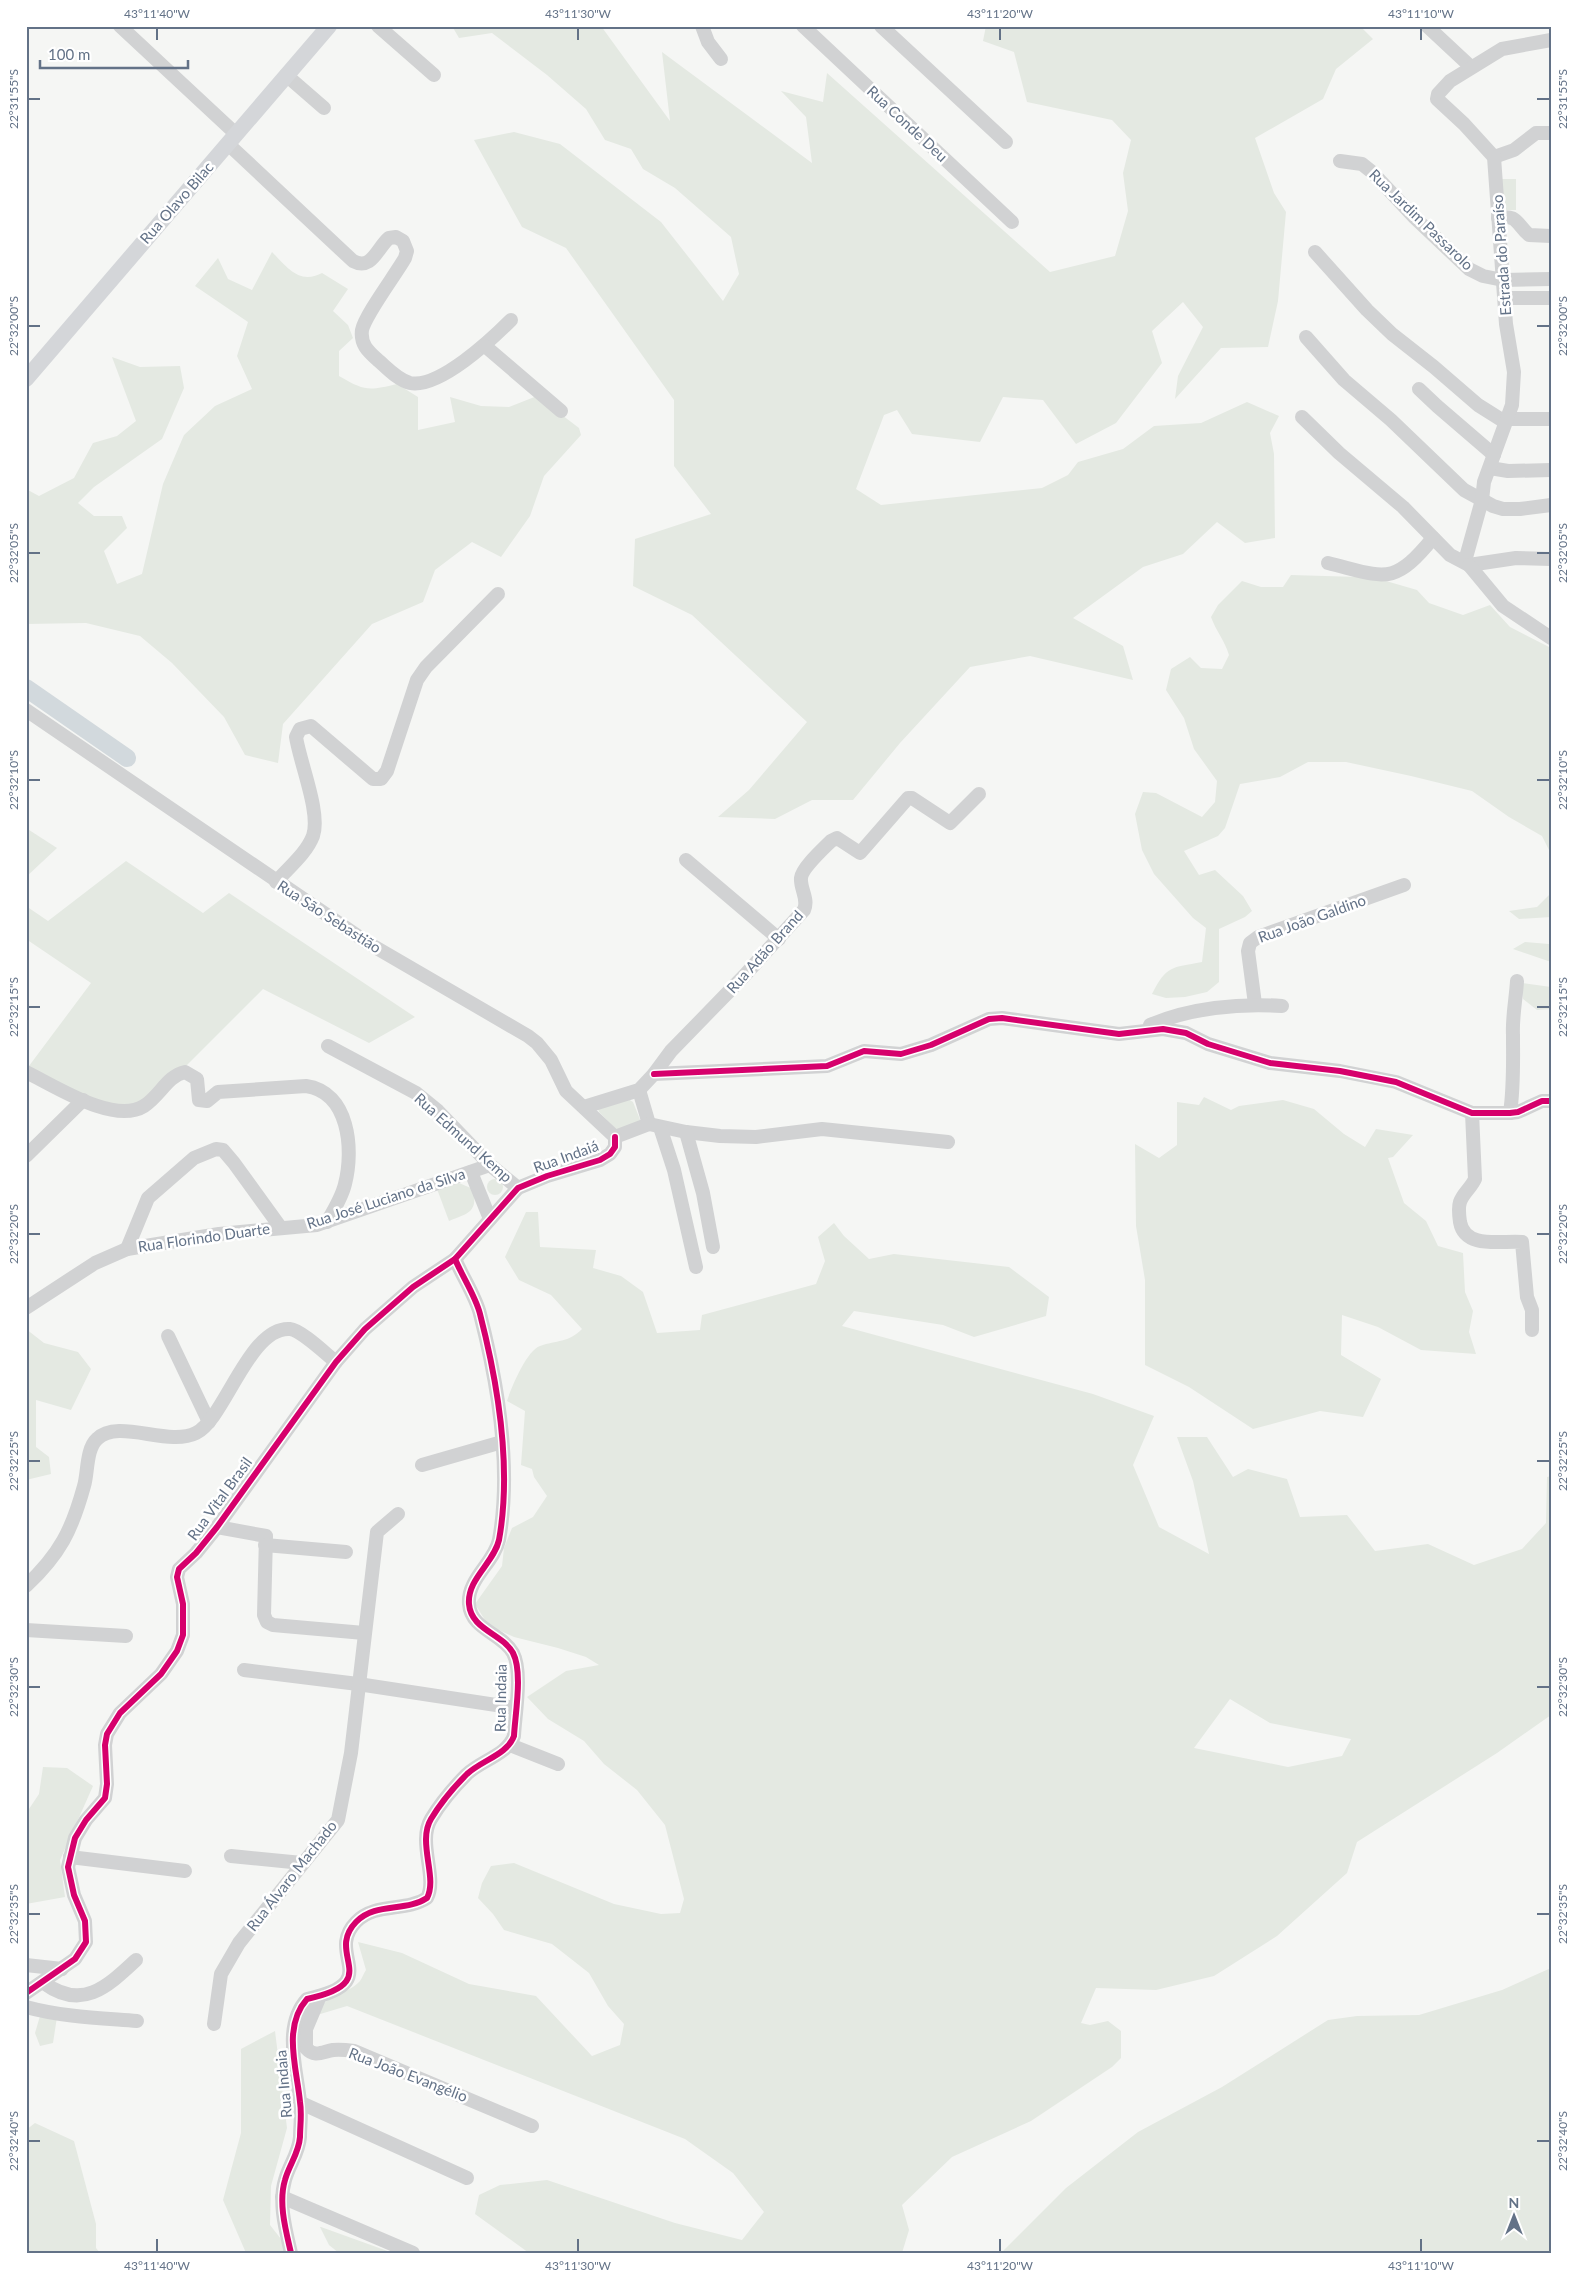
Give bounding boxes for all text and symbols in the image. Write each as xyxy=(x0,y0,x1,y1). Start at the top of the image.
text: 43°11'40"W xyxy=(124,6,191,21)
text: 43°11'30"W xyxy=(545,6,612,21)
text: 43°11'20"W xyxy=(967,6,1034,21)
text: 43°11'10"W xyxy=(1388,6,1455,21)
scale bar xyxy=(40,38,188,70)
text: 100 m xyxy=(48,45,90,63)
text: 22°31'55"S xyxy=(6,69,21,129)
text: 22°31'55"S xyxy=(1555,69,1570,129)
street label: Rua Conde Deu xyxy=(864,81,952,165)
street label: Rua Olavo Bilac xyxy=(136,158,217,247)
street label: Rua Jardim Passarolo xyxy=(1366,165,1477,274)
street label: Estrada do Paraíso xyxy=(1488,194,1514,316)
text: 22°32'00"S xyxy=(6,296,21,356)
text: 22°32'00"S xyxy=(1555,296,1570,356)
text: 22°32'05"S xyxy=(6,523,21,583)
text: 22°32'05"S xyxy=(1555,523,1570,583)
text: 22°32'10"S xyxy=(6,750,21,810)
text: 22°32'10"S xyxy=(1555,750,1570,810)
street label: Rua São Sebastião xyxy=(274,876,385,956)
street label: Rua João Galdino xyxy=(1255,890,1368,946)
street label: Rua Adão Brand xyxy=(722,906,806,997)
text: 22°32'15"S xyxy=(6,977,21,1037)
text: 22°32'15"S xyxy=(1555,977,1570,1037)
street label: Rua Edmund Kemp xyxy=(411,1089,516,1186)
street label: Rua Indaiá xyxy=(531,1136,601,1176)
street label: Rua José Luciano da Silva xyxy=(304,1164,467,1232)
text: 22°32'20"S xyxy=(6,1204,21,1264)
text: 22°32'20"S xyxy=(1555,1204,1570,1264)
street label: Rua Florindo Duarte xyxy=(137,1219,271,1255)
text: 22°32'25"S xyxy=(6,1431,21,1491)
text: 22°32'25"S xyxy=(1555,1431,1570,1491)
street label: Rua Vital Brasil xyxy=(183,1453,255,1543)
text: 22°32'30"S xyxy=(6,1657,21,1717)
text: 22°32'30"S xyxy=(1555,1657,1570,1717)
street label: Rua Indaia xyxy=(490,1664,510,1732)
street label: Rua Álvaro Machado xyxy=(242,1816,340,1934)
text: 22°32'35"S xyxy=(6,1884,21,1944)
text: 22°32'35"S xyxy=(1555,1884,1570,1944)
street label: Rua João Evangélio xyxy=(346,2043,470,2105)
street label: Rua Indaia xyxy=(271,2049,295,2119)
text: 22°32'40"S xyxy=(6,2111,21,2171)
text: 22°32'40"S xyxy=(1555,2111,1570,2171)
north arrow xyxy=(1490,2192,1540,2242)
text: N xyxy=(1509,2194,1519,2211)
text: 43°11'40"W xyxy=(124,2258,191,2273)
text: 43°11'30"W xyxy=(545,2258,612,2273)
text: 43°11'20"W xyxy=(967,2258,1034,2273)
text: 43°11'10"W xyxy=(1388,2258,1455,2273)

